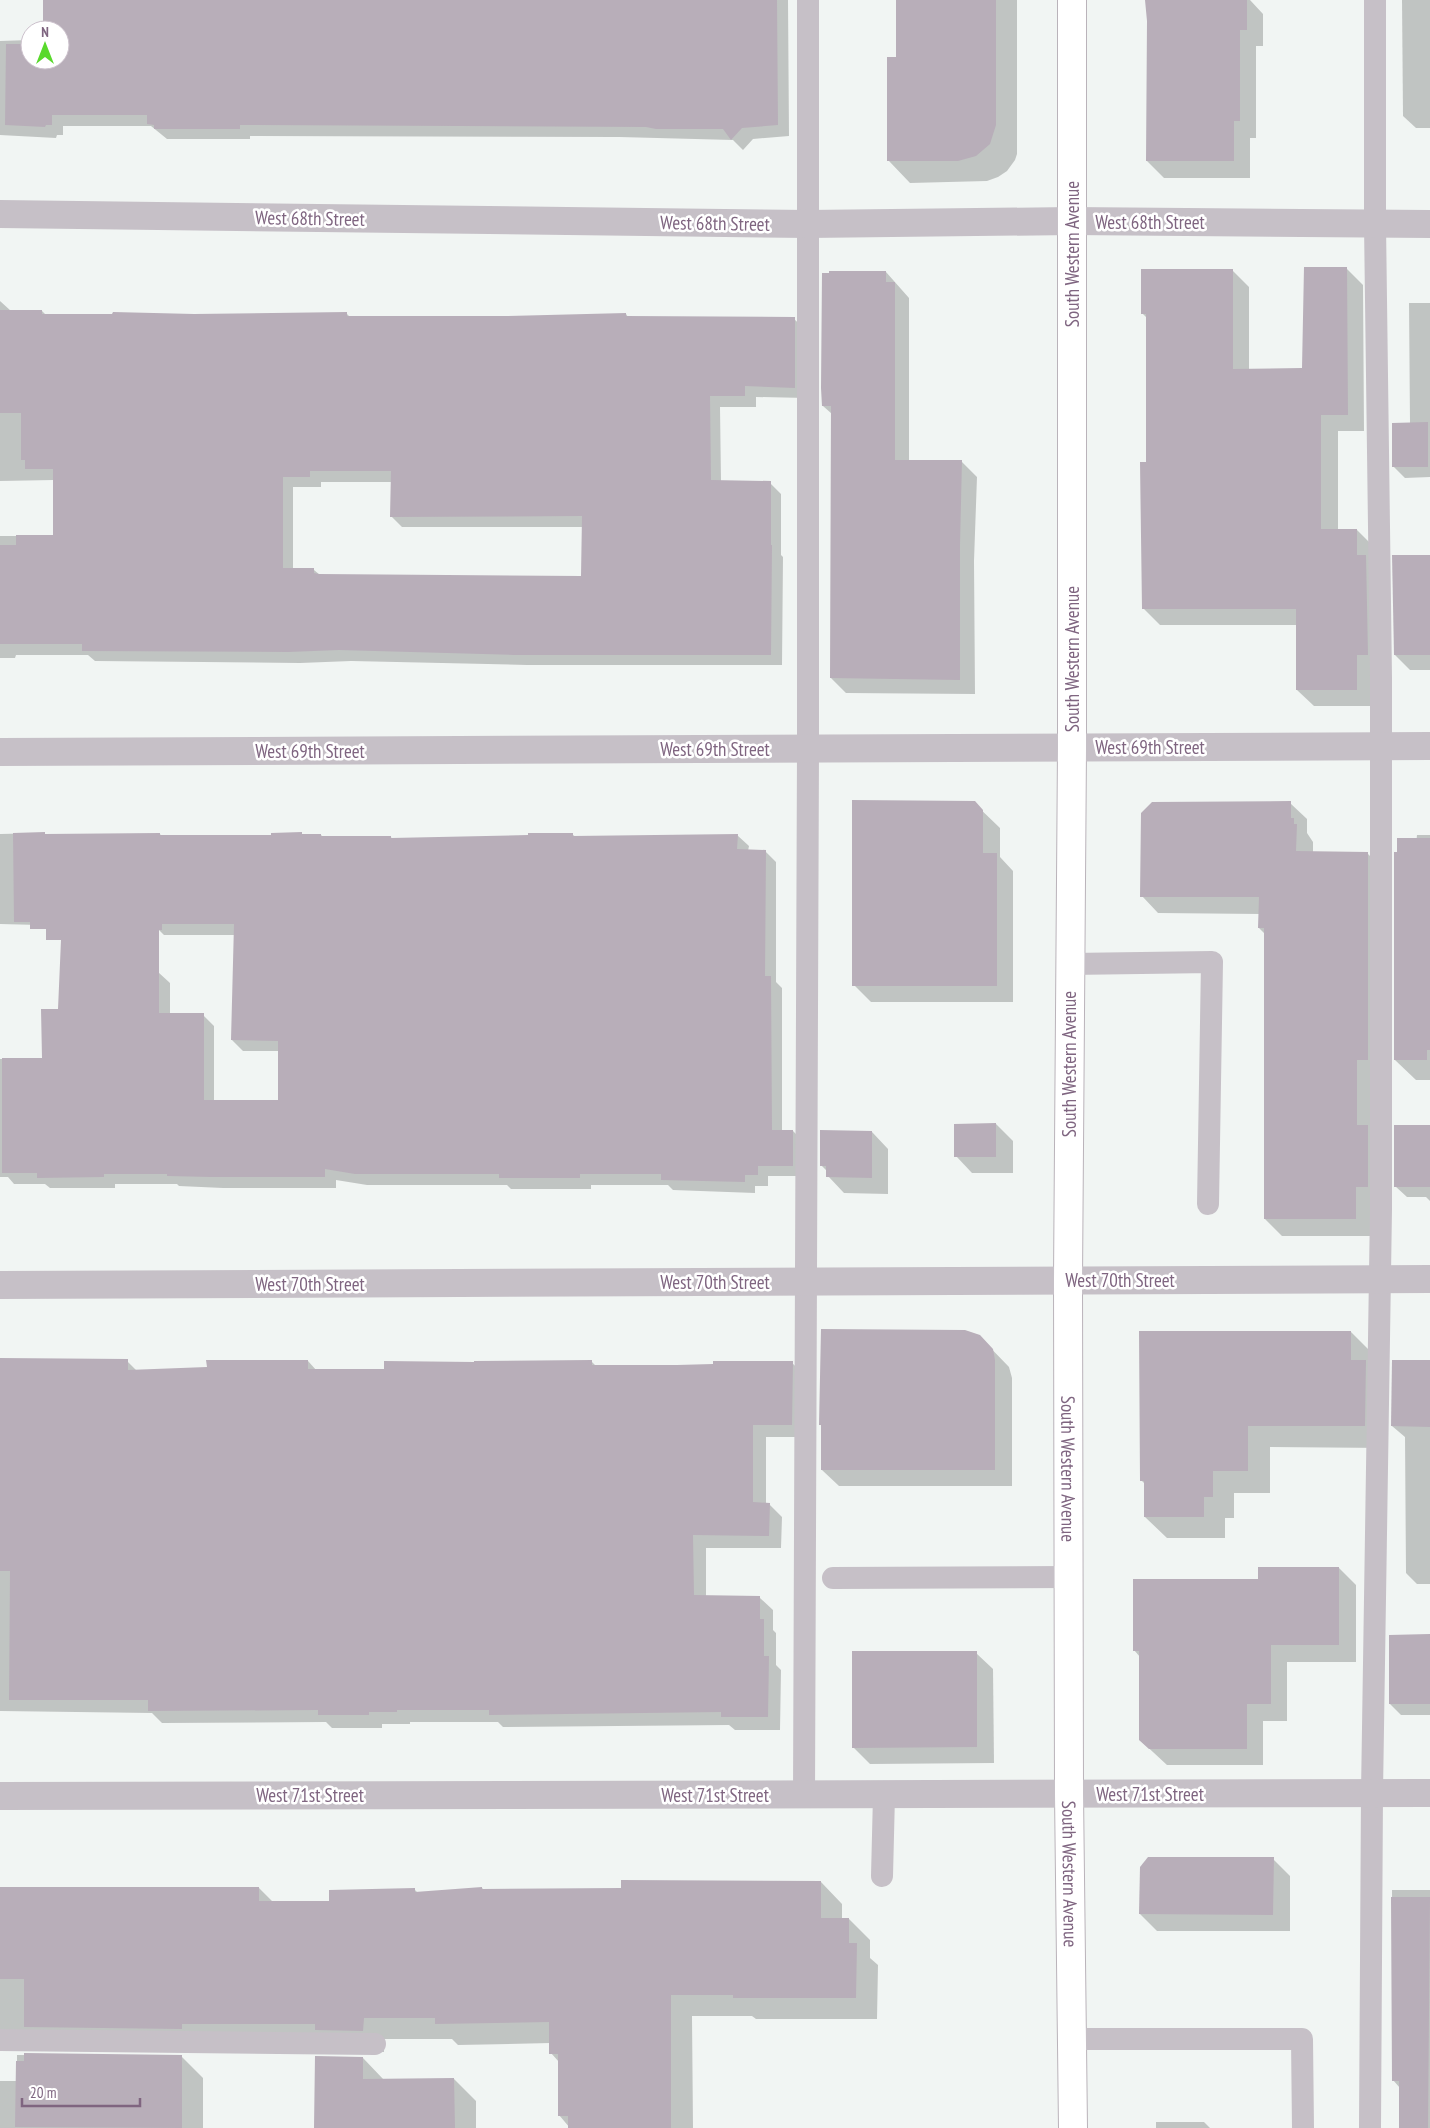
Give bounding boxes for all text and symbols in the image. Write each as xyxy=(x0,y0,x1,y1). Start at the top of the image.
north arrow xyxy=(20,20,70,70)
text: N xyxy=(41,23,49,41)
street label: South Western Avenue xyxy=(1060,181,1084,327)
street label: West 68th Street xyxy=(255,205,366,231)
street label: West 68th Street xyxy=(660,210,771,236)
street label: West 68th Street xyxy=(1095,210,1206,234)
street label: South Western Avenue xyxy=(1060,586,1084,732)
street label: West 69th Street xyxy=(1095,735,1206,759)
street label: West 69th Street xyxy=(660,737,771,761)
street label: West 69th Street xyxy=(255,739,366,763)
street label: South Western Avenue xyxy=(1057,991,1081,1137)
street label: West 70th Street xyxy=(1065,1268,1176,1292)
street label: West 70th Street xyxy=(660,1270,771,1294)
street label: West 70th Street xyxy=(255,1272,366,1296)
street label: South Western Avenue xyxy=(1056,1396,1081,1542)
street label: West 71st Street xyxy=(1096,1782,1205,1806)
street label: West 71st Street xyxy=(256,1783,365,1807)
street label: West 71st Street xyxy=(661,1783,770,1807)
street label: South Western Avenue xyxy=(1057,1801,1083,1947)
scale bar xyxy=(22,2076,140,2108)
text: 20 m xyxy=(30,2083,56,2102)

